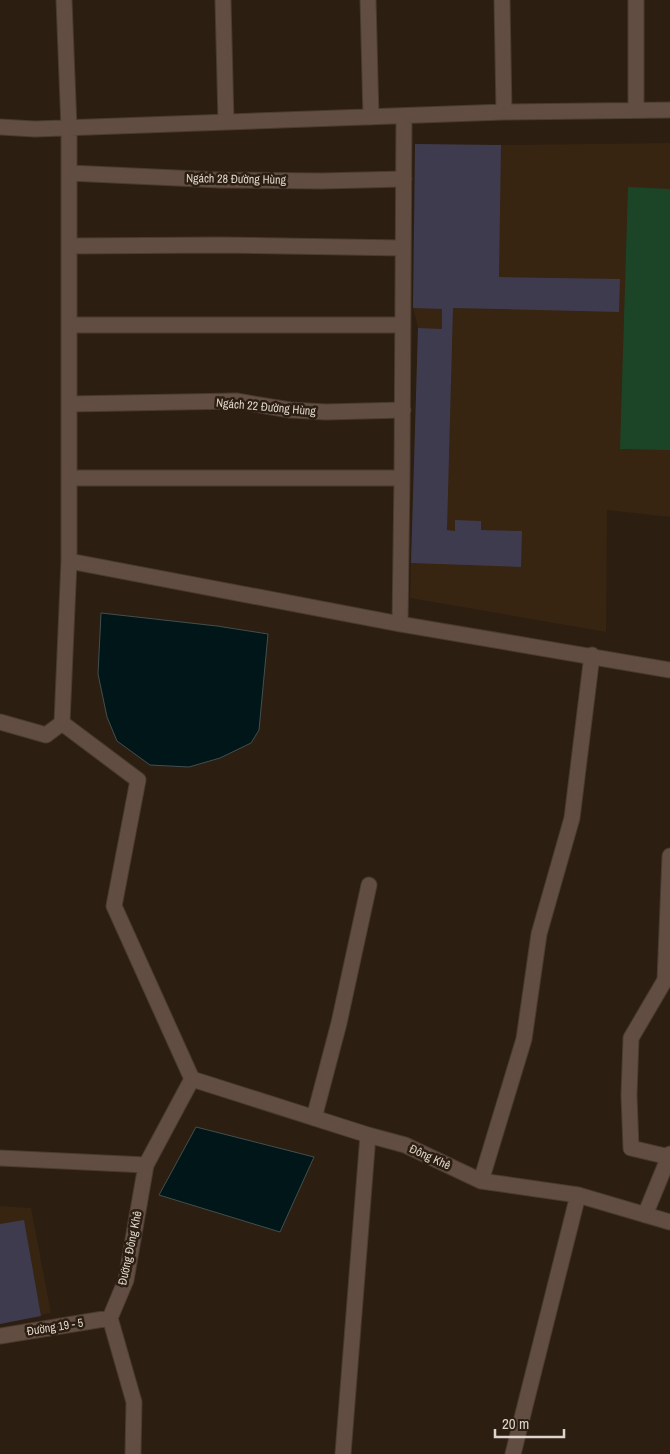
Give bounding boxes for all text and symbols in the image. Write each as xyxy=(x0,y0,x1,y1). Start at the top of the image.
street label: Ngách 28 Đường Hùng xyxy=(186,170,287,188)
street label: Ngách 22 Đường Hùng xyxy=(215,395,317,419)
street label: Đông Khê xyxy=(407,1141,453,1173)
street label: Đường Đông Khê xyxy=(114,1209,146,1287)
street label: Đường 19 - 5 xyxy=(26,1315,85,1339)
scale bar xyxy=(495,1406,564,1438)
text: 20 m xyxy=(502,1413,529,1434)

